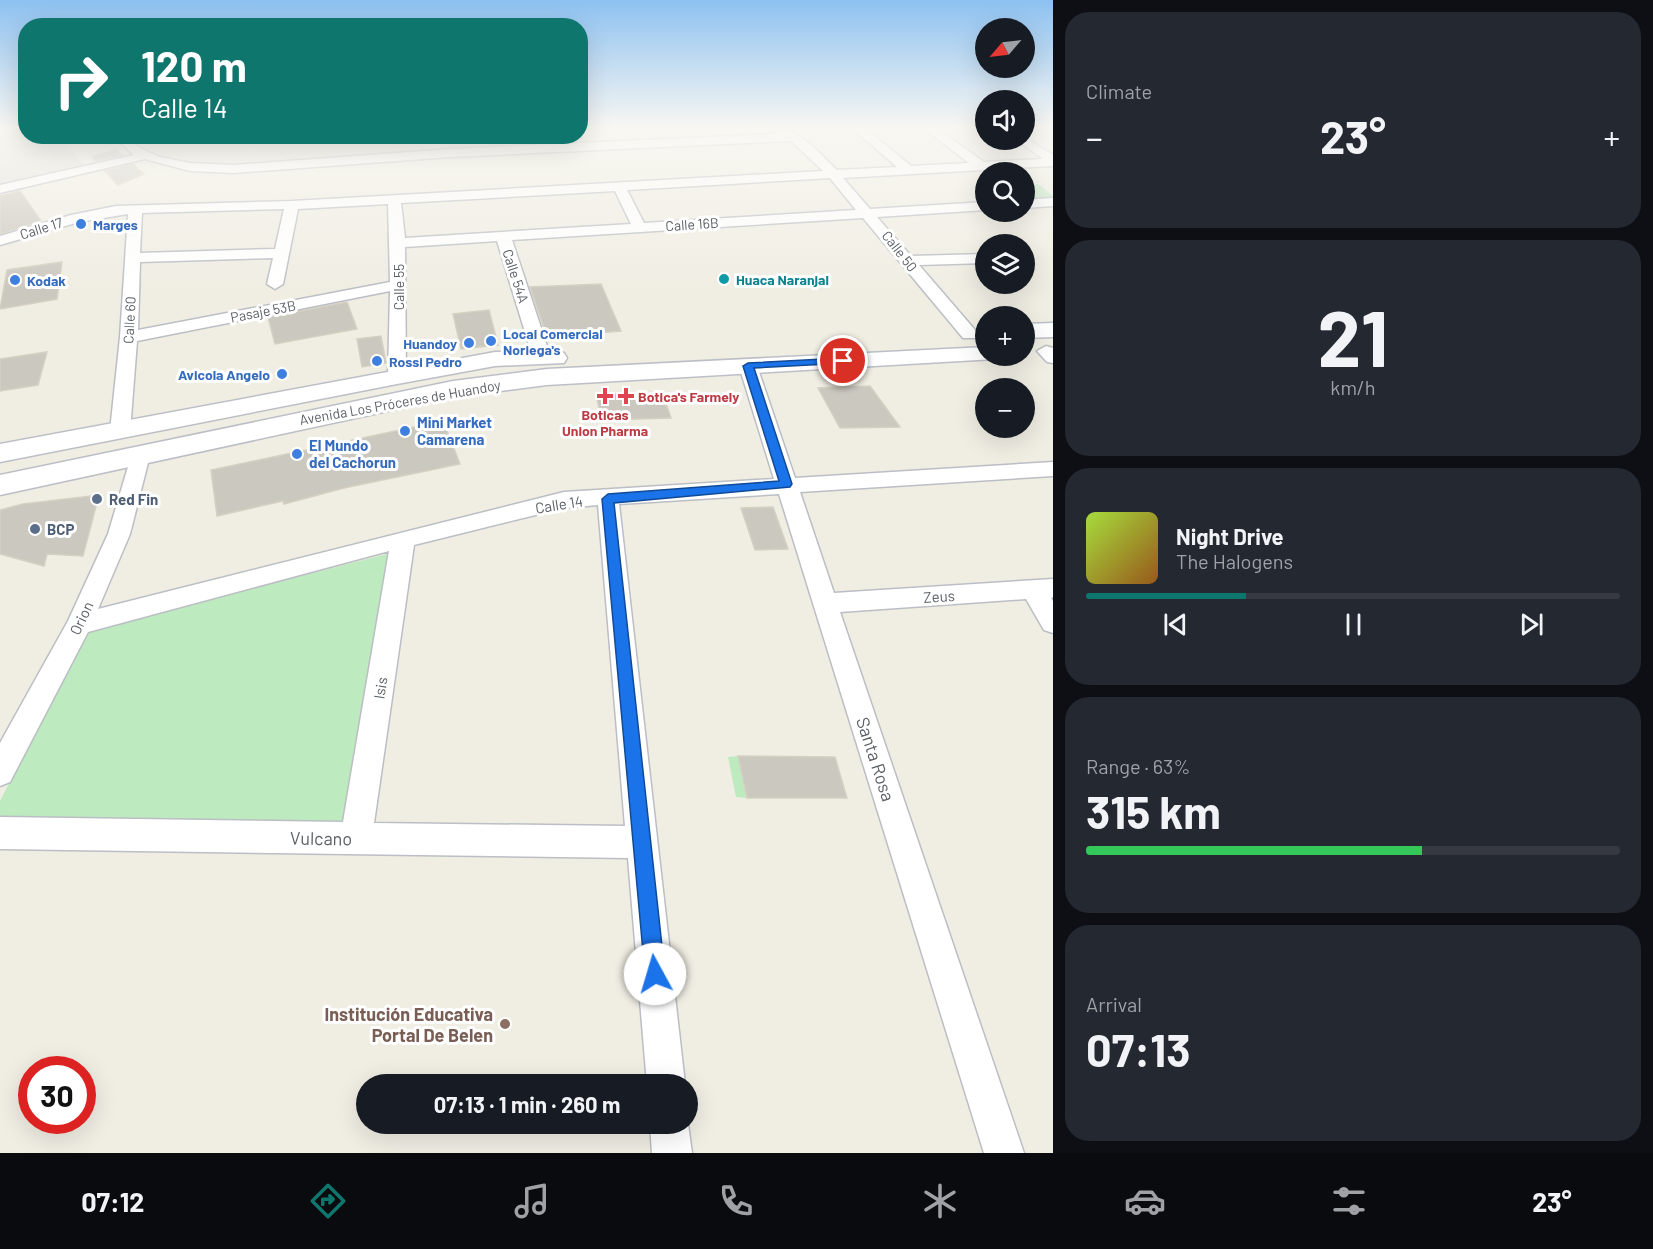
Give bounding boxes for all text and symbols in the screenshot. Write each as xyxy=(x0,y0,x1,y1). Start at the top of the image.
north arrow xyxy=(975,18,1035,78)
map controls xyxy=(975,18,1035,438)
text: 120 m xyxy=(141,40,247,90)
icon: right xyxy=(42,42,120,120)
text: Climate xyxy=(1086,79,1152,103)
button: sound xyxy=(975,90,1035,150)
text: Calle 14 xyxy=(141,91,228,123)
text: 23° xyxy=(1320,109,1386,163)
text: − xyxy=(1086,117,1103,157)
text: + xyxy=(1603,117,1620,157)
button: search xyxy=(975,162,1035,222)
street label: Calle 17 xyxy=(18,213,65,243)
street label: Calle 16B xyxy=(665,214,719,234)
place label: Marges xyxy=(93,216,138,233)
marker: Marges xyxy=(74,217,88,231)
street label: Calle 50 xyxy=(879,227,921,275)
button: layers xyxy=(975,234,1035,294)
street label: Calle 54A xyxy=(499,247,533,306)
street label: Calle 55 xyxy=(390,264,407,310)
place label: Huaca Naranjal xyxy=(736,271,829,288)
place label: Kodak xyxy=(27,272,66,289)
marker: Huaca Naranjal xyxy=(717,272,731,286)
marker: Kodak xyxy=(8,273,22,287)
text: 21 xyxy=(1318,289,1388,383)
street label: Calle 60 xyxy=(119,296,139,344)
street label: Pasaje 53B xyxy=(229,296,297,326)
button: + xyxy=(975,306,1035,366)
place label: Local Comercial Noriega's xyxy=(503,325,603,358)
marker: Local Comercial Noriega's xyxy=(484,334,498,348)
place label: Huandoy xyxy=(403,335,457,352)
pin xyxy=(817,335,868,386)
marker: Huandoy xyxy=(462,336,476,350)
icon: arrive xyxy=(826,344,859,377)
place label: Rossi Pedro xyxy=(389,353,462,370)
marker: Rossi Pedro xyxy=(370,354,384,368)
place label: Avicola Angelo xyxy=(178,366,270,383)
marker: Avicola Angelo xyxy=(275,367,289,381)
text: km/h xyxy=(1330,375,1376,399)
street label: Avenida Los Próceres de Huandoy xyxy=(298,376,502,428)
button: − xyxy=(975,378,1035,438)
place label: Botica's Farmely xyxy=(638,388,739,405)
marker: Boticas Union Pharma xyxy=(598,389,612,403)
marker: Botica's Farmely xyxy=(619,389,633,403)
place label: Boticas Union Pharma xyxy=(562,406,648,439)
place label: Mini Market Camarena xyxy=(417,413,492,448)
marker: Mini Market Camarena xyxy=(398,424,412,438)
place label: El Mundo del Cachorun xyxy=(309,436,396,471)
marker: El Mundo del Cachorun xyxy=(290,447,304,461)
place label: Red Fin xyxy=(109,490,158,508)
street label: Calle 14 xyxy=(534,491,584,517)
marker: Red Fin xyxy=(90,492,104,506)
place label: BCP xyxy=(47,520,74,538)
marker: BCP xyxy=(28,522,42,536)
text: Night Drive xyxy=(1176,523,1284,549)
text: The Halogens xyxy=(1176,549,1293,573)
street label: Zeus xyxy=(923,586,955,606)
street label: Orion xyxy=(65,598,97,638)
icon: previous xyxy=(1159,608,1192,641)
icon: pause xyxy=(1337,608,1370,641)
icon: next xyxy=(1515,608,1548,641)
street label: Isis xyxy=(369,676,391,700)
street label: Santa Rosa xyxy=(852,714,900,804)
text: Range · 63% xyxy=(1086,754,1190,778)
text: 315 km xyxy=(1086,784,1221,838)
street label: Vulcano xyxy=(290,826,352,850)
position arrow xyxy=(623,942,687,1006)
text: Arrival xyxy=(1086,992,1142,1016)
place label: Institución Educativa Portal De Belen xyxy=(324,1003,493,1046)
marker: Institución Educativa Portal De Belen xyxy=(498,1017,512,1031)
text: 07:13 xyxy=(1086,1022,1191,1076)
speed limit sign: 30 xyxy=(18,1056,96,1134)
text: 07:13 · 1 min · 260 m xyxy=(434,1091,620,1117)
icon: directions xyxy=(307,1180,349,1222)
icon: music xyxy=(511,1180,553,1222)
icon: phone xyxy=(715,1180,757,1222)
icon: climate xyxy=(919,1180,961,1222)
icon: car xyxy=(1124,1180,1166,1222)
icon: filters xyxy=(1328,1180,1370,1222)
text: 07:12 xyxy=(81,1185,144,1217)
text: 23° xyxy=(1532,1185,1572,1217)

